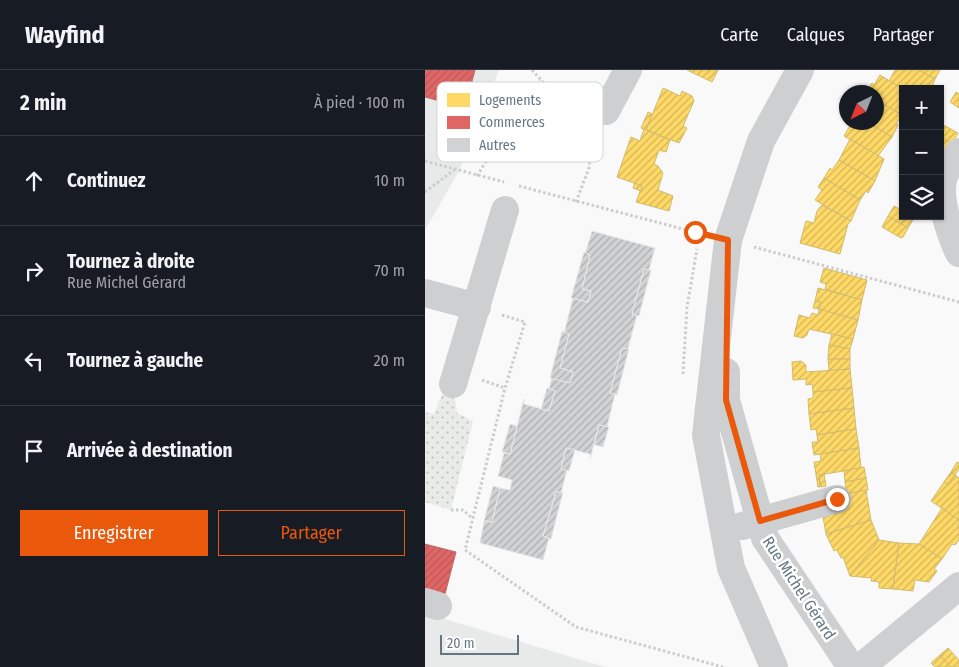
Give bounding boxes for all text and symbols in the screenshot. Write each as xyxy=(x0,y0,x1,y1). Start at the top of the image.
text: Wayfind xyxy=(25,21,105,49)
text: Carte xyxy=(720,24,759,46)
text: Calques xyxy=(787,24,845,46)
text: Partager xyxy=(873,24,934,46)
legend xyxy=(437,82,603,162)
north arrow xyxy=(839,85,884,130)
map controls xyxy=(899,85,944,220)
button: + xyxy=(899,85,944,130)
text: 2 min xyxy=(20,90,67,116)
text: Logements xyxy=(479,92,541,109)
text: À pied · 100 m xyxy=(314,93,405,112)
text: Commerces xyxy=(479,114,545,131)
button: − xyxy=(899,130,944,175)
text: Autres xyxy=(479,137,516,154)
icon: ahead xyxy=(20,167,48,195)
text: Continuez xyxy=(67,169,146,192)
text: 10 m xyxy=(374,171,405,190)
button: layers xyxy=(899,175,944,220)
route start xyxy=(684,221,707,244)
text: Tournez à droite xyxy=(67,250,195,273)
icon: right xyxy=(20,257,48,285)
text: 70 m xyxy=(374,261,405,280)
text: Rue Michel Gérard xyxy=(67,273,186,292)
icon: left xyxy=(20,347,48,375)
text: Tournez à gauche xyxy=(67,349,203,372)
text: 20 m xyxy=(374,351,405,370)
icon: arrive xyxy=(20,437,48,465)
text: Arrivée à destination xyxy=(67,439,233,462)
route end xyxy=(826,488,849,511)
button: Enregistrer xyxy=(20,510,208,556)
button: Partager xyxy=(218,510,405,556)
street label: Rue Michel Gérard xyxy=(759,533,839,643)
scale bar xyxy=(440,632,519,655)
text: 20 m xyxy=(447,635,475,652)

